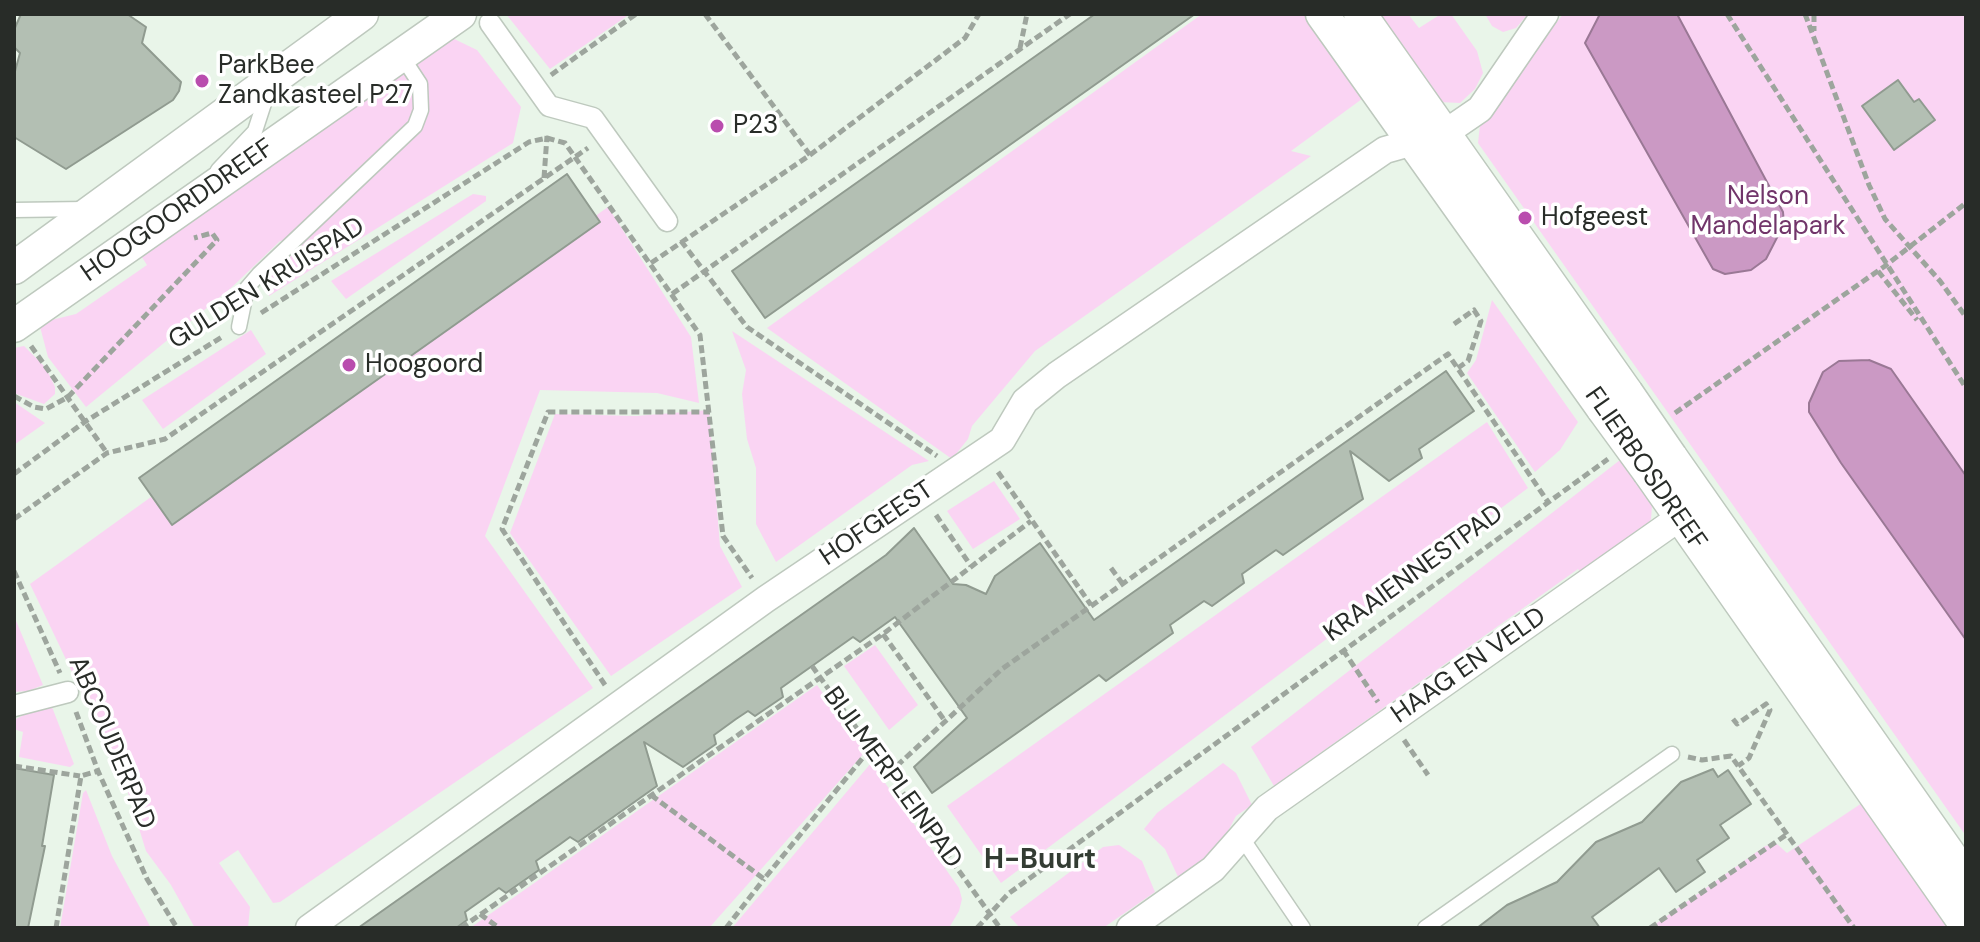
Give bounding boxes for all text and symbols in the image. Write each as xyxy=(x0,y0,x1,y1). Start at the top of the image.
place label: ParkBee Zandkasteel P27 xyxy=(218,50,413,112)
marker: ParkBee Zandkasteel P27 xyxy=(193,72,211,90)
place label: P23 xyxy=(733,110,778,142)
marker: P23 xyxy=(708,117,726,135)
street label: HOOGOORDDREEF xyxy=(76,133,280,289)
park label: Nelson Mandelapark xyxy=(1690,181,1846,242)
place label: Hofgeest xyxy=(1541,202,1648,234)
marker: Hofgeest xyxy=(1516,209,1534,227)
street label: GULDEN KRUISPAD xyxy=(163,211,371,357)
place label: Hoogoord xyxy=(365,349,483,381)
marker: Hoogoord xyxy=(340,356,358,374)
street label: FLIERBOSDREEF xyxy=(1577,382,1713,556)
street label: HOFGEEST xyxy=(814,475,940,573)
street label: KRAAIENNESTPAD xyxy=(1318,499,1510,649)
street label: HAAG EN VELD xyxy=(1386,601,1552,731)
street label: ABCOUDERPAD xyxy=(61,652,161,834)
street label: BIJLMERPLEINPAD xyxy=(816,681,968,875)
district label: H-Buurt xyxy=(984,844,1096,878)

